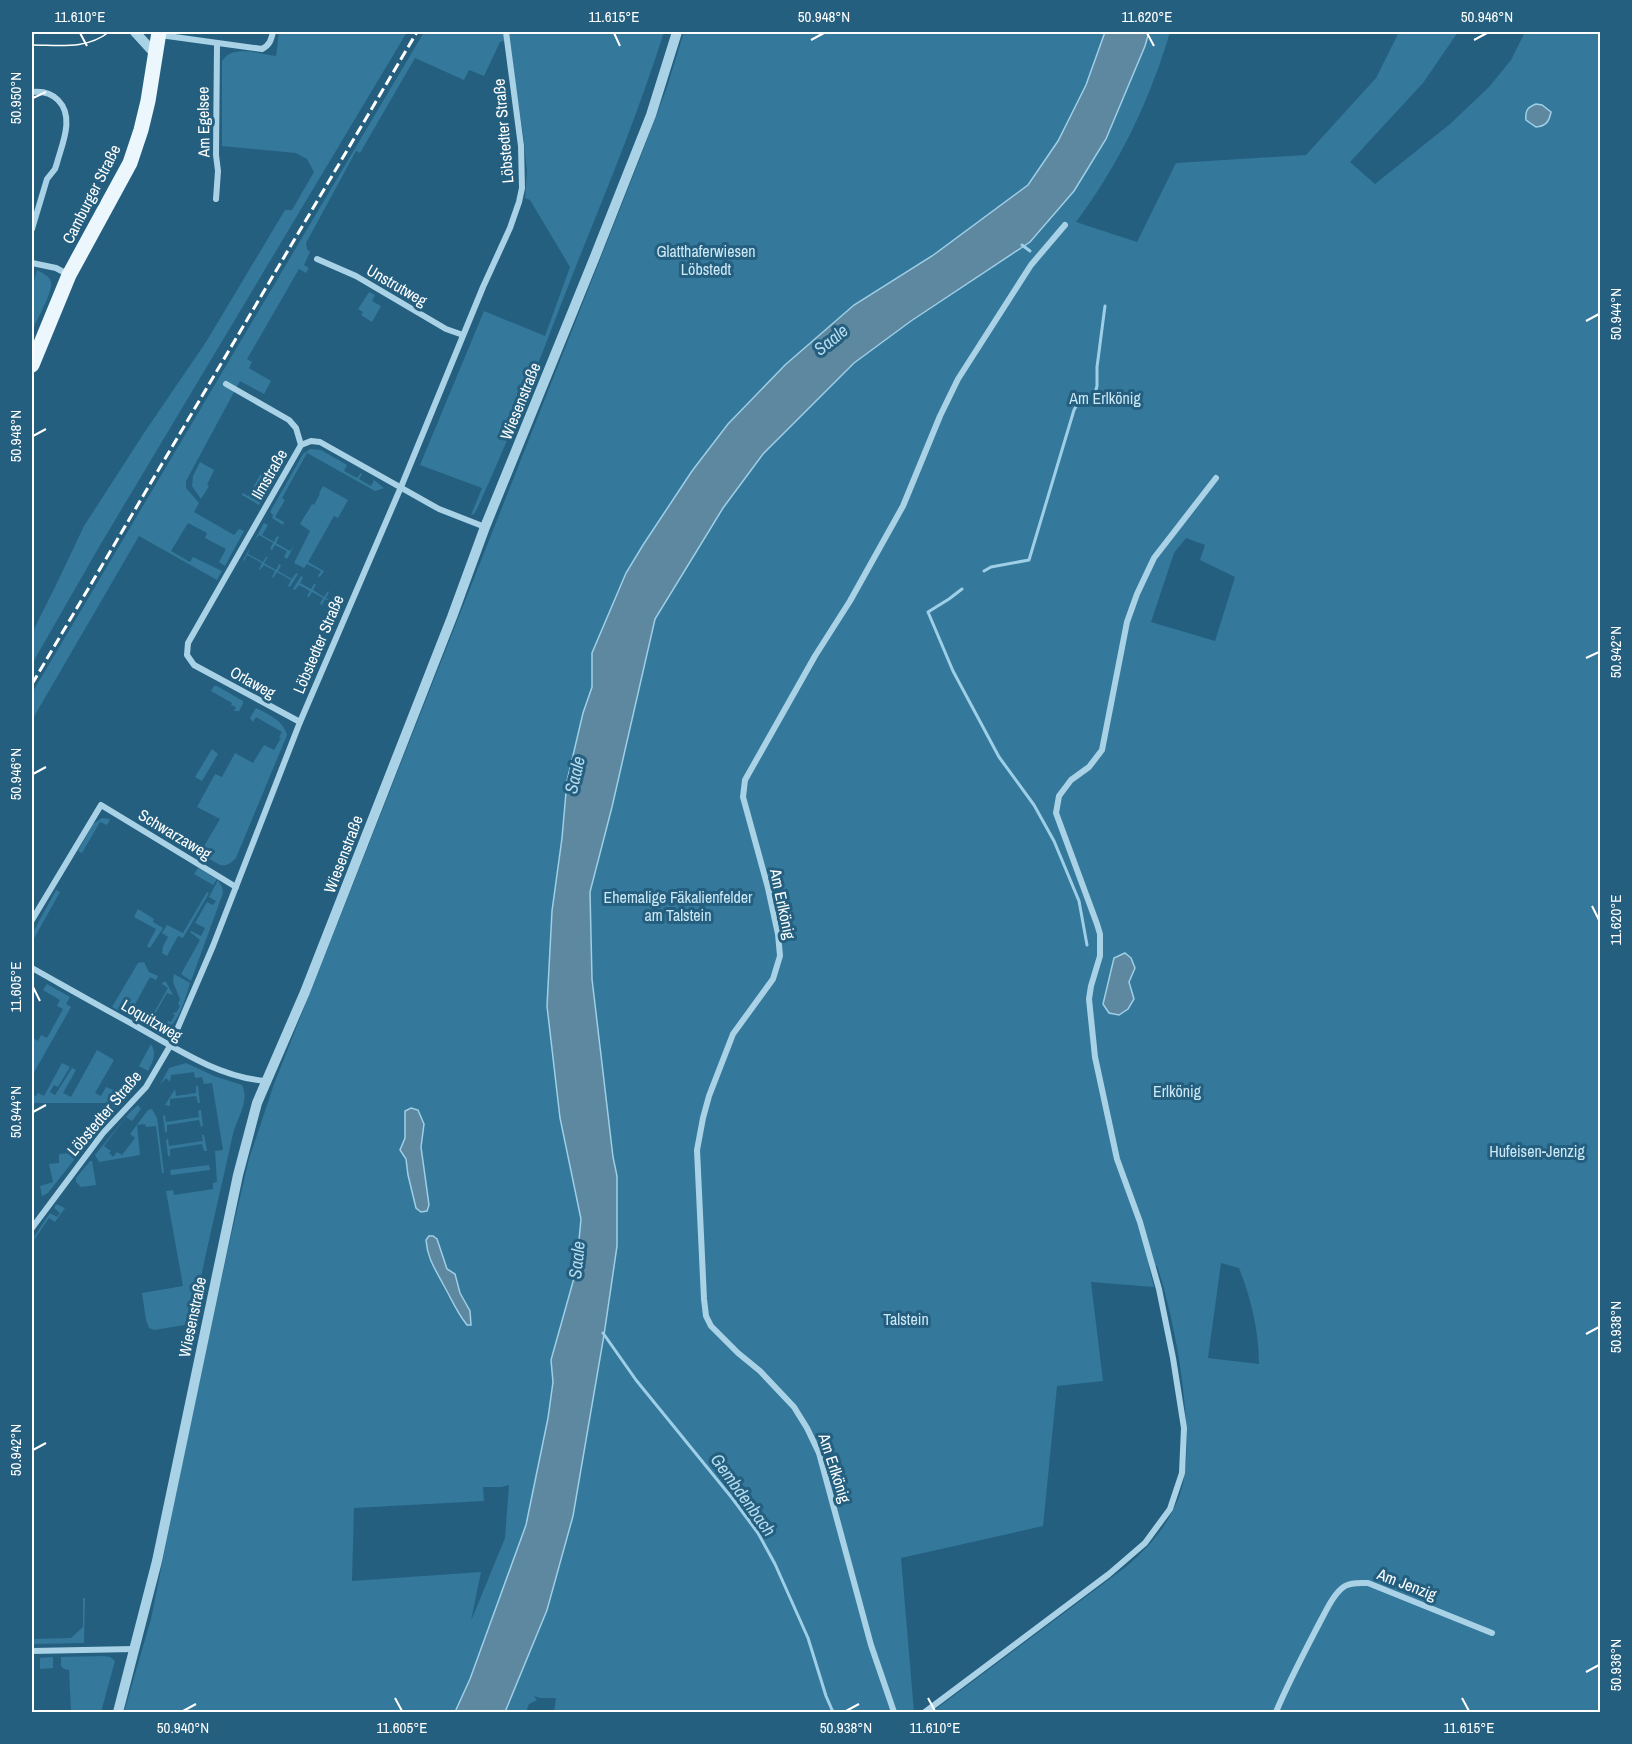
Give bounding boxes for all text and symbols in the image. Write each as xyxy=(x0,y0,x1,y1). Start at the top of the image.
text: 11.610°E xyxy=(55,6,105,27)
text: 11.615°E xyxy=(589,6,639,27)
text: 50.948°N xyxy=(798,6,850,27)
text: 11.620°E xyxy=(1122,6,1172,27)
text: 50.946°N xyxy=(1461,6,1513,27)
text: 50.950°N xyxy=(5,72,26,124)
street label: Löbstedter Straße xyxy=(487,78,519,184)
street label: Am Egelsee xyxy=(191,86,215,159)
street label: Camburger Straße xyxy=(57,141,125,247)
park label: Glatthaferwiesen Löbstedt xyxy=(656,240,756,280)
street label: Unstrutweg xyxy=(363,259,432,311)
text: 50.944°N xyxy=(1605,288,1626,340)
water label: Saale xyxy=(808,318,853,361)
street label: Wiesenstraße xyxy=(495,359,545,443)
park label: Am Erlkönig xyxy=(1068,387,1141,409)
text: 50.948°N xyxy=(5,410,26,462)
street label: Ilmstraße xyxy=(246,445,292,503)
street label: Löbstedter Straße xyxy=(287,591,349,697)
text: 50.942°N xyxy=(1605,626,1626,678)
street label: Orlaweg xyxy=(226,661,280,704)
text: 50.946°N xyxy=(5,748,26,800)
water label: Saale xyxy=(558,754,591,796)
street label: Schwarzaweg xyxy=(134,804,216,865)
street label: Wiesenstraße xyxy=(318,812,368,896)
street label: Am Erlkönig xyxy=(765,866,801,942)
park label: Ehemalige Fäkalienfelder am Talstein xyxy=(604,886,753,926)
text: 11.620°E xyxy=(1605,895,1626,945)
text: 11.605°E xyxy=(5,962,26,1012)
street label: Loquitzweg xyxy=(117,994,187,1047)
street label: Löbstedter Straße xyxy=(62,1066,146,1160)
park label: Erlkönig xyxy=(1153,1080,1202,1102)
text: 50.944°N xyxy=(5,1086,26,1138)
park label: Hufeisen-Jenzig xyxy=(1489,1140,1585,1162)
water label: Saale xyxy=(562,1240,591,1280)
street label: Wiesenstraße xyxy=(173,1275,211,1359)
text: 50.938°N xyxy=(1605,1301,1626,1353)
park label: Talstein xyxy=(883,1308,929,1330)
text: 50.942°N xyxy=(5,1424,26,1476)
street label: Am Erlkönig xyxy=(813,1430,857,1506)
water label: Gembdenbach xyxy=(705,1448,782,1541)
street label: Am Jenzig xyxy=(1373,1562,1441,1606)
text: 50.936°N xyxy=(1605,1639,1626,1691)
text: 50.940°N xyxy=(157,1717,209,1738)
text: 11.605°E xyxy=(377,1717,427,1738)
text: 50.938°N xyxy=(820,1717,872,1738)
text: 11.610°E xyxy=(910,1717,960,1738)
text: 11.615°E xyxy=(1444,1717,1494,1738)

